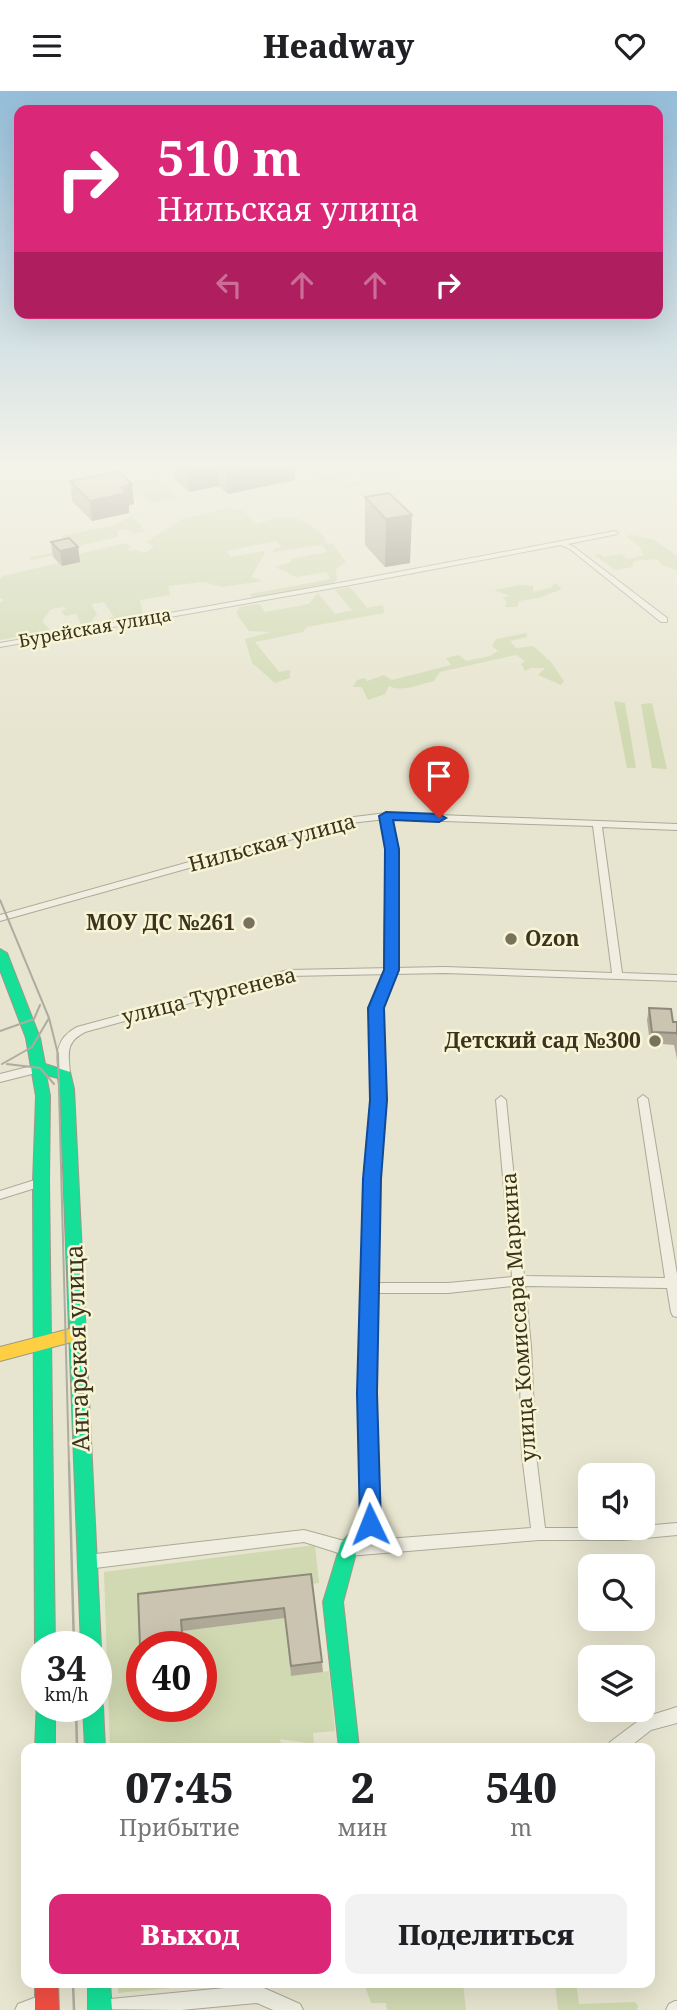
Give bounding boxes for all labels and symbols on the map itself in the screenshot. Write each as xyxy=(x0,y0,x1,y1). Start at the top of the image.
street label: Бурейская улица xyxy=(16,602,173,652)
pin xyxy=(409,746,469,818)
street label: Нильская улица xyxy=(185,806,358,878)
place label: МОУ ДС №261 xyxy=(86,908,235,936)
marker: МОУ ДС №261 xyxy=(241,915,257,931)
place label: Ozon xyxy=(525,924,580,952)
marker: Ozon xyxy=(503,931,519,947)
street label: улица Тургенева xyxy=(119,960,299,1030)
place label: Детский сад №300 xyxy=(445,1026,641,1054)
marker: Детский сад №300 xyxy=(647,1033,663,1049)
street label: улица Комиссара Маркина xyxy=(494,1171,542,1463)
street label: Ангарская улица xyxy=(56,1244,97,1452)
position arrow xyxy=(333,1487,407,1561)
speed limit sign: 40 xyxy=(126,1631,217,1722)

